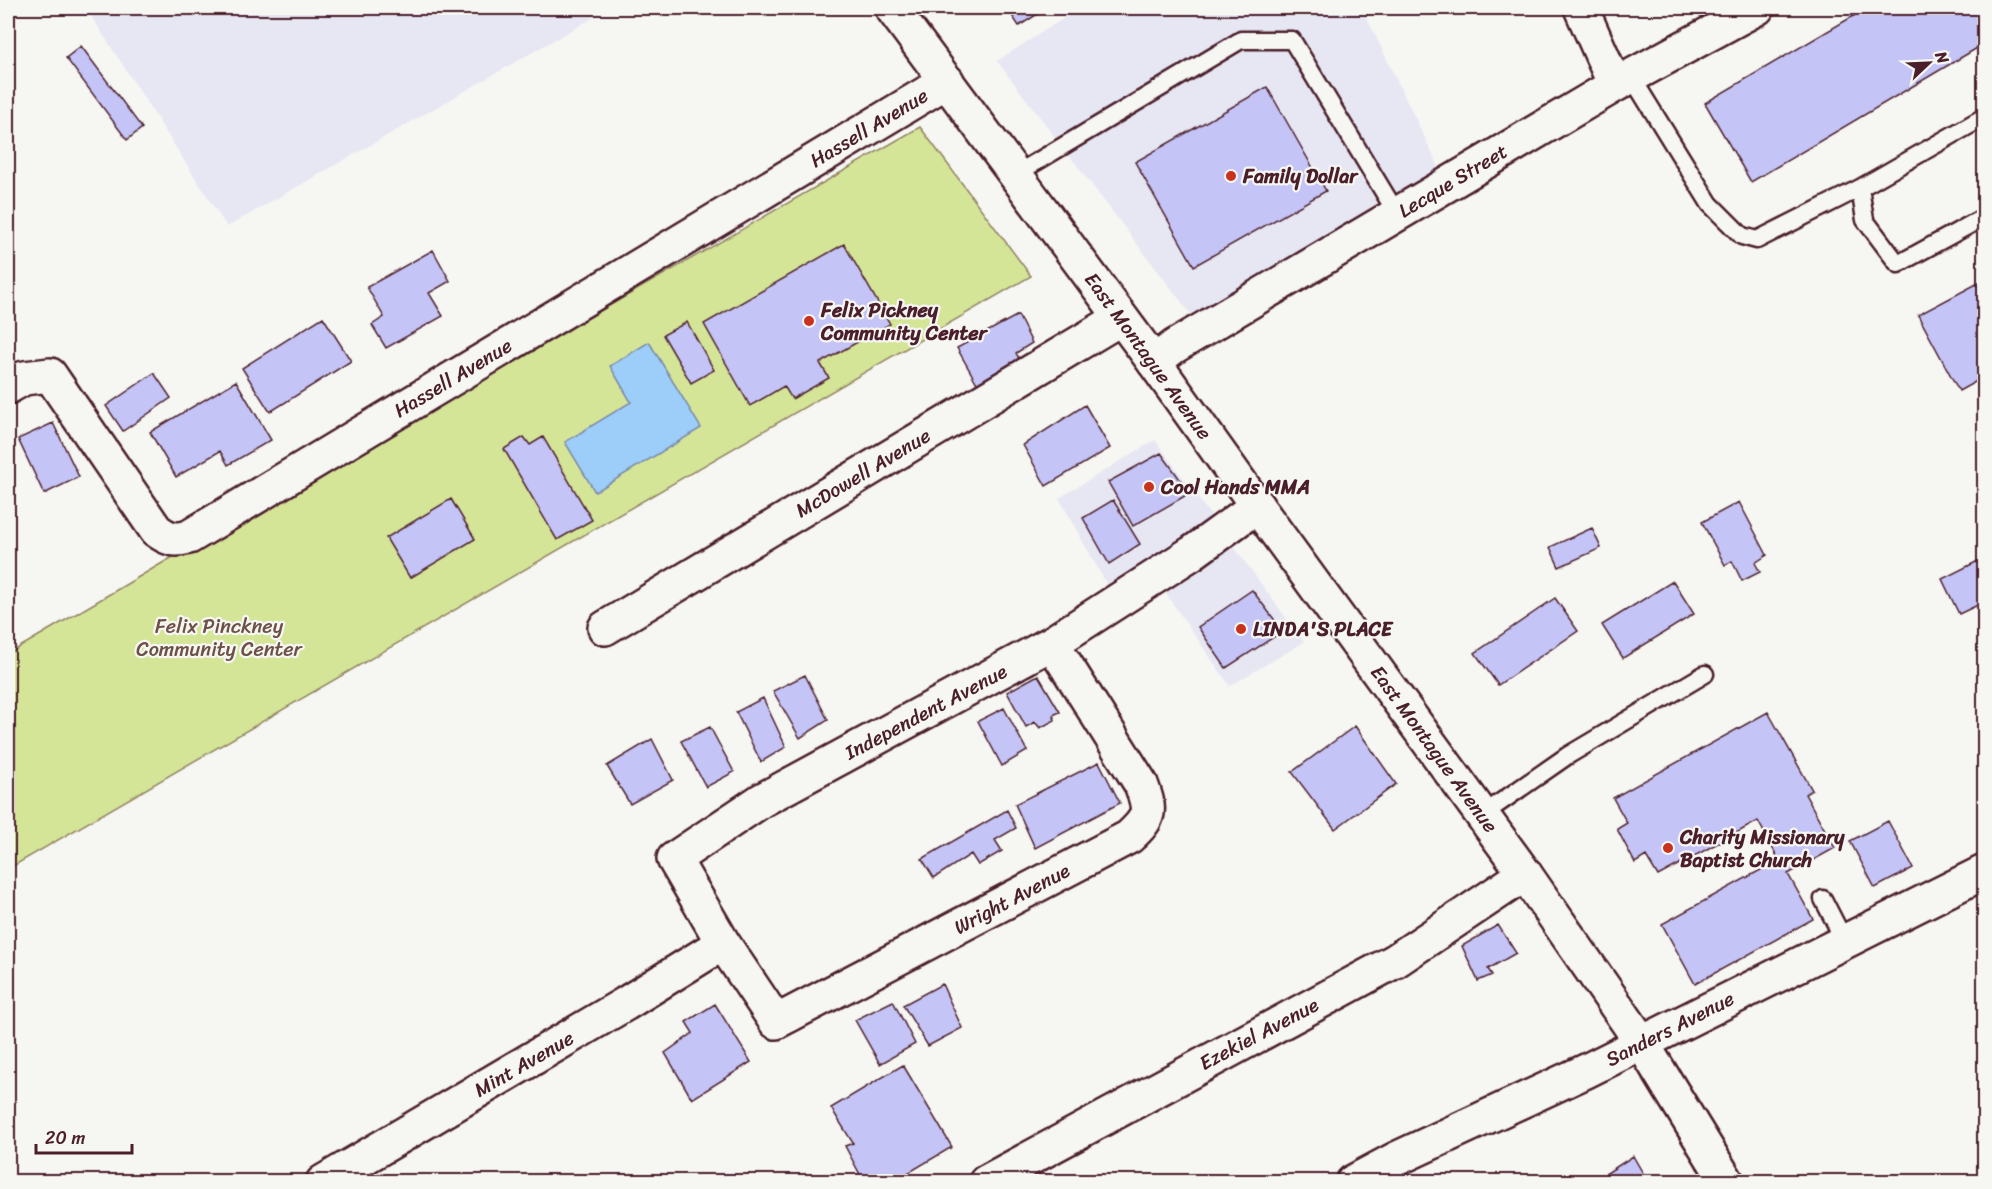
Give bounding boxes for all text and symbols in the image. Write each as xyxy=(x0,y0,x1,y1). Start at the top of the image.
north arrow xyxy=(1899,33,1959,93)
text: N xyxy=(1926,46,1958,69)
street label: Hassell Avenue xyxy=(803,79,935,177)
street label: Lecque Street xyxy=(1391,134,1515,228)
place label: Family Dollar xyxy=(1242,159,1359,194)
marker: Family Dollar xyxy=(1224,169,1238,183)
street label: East Montague Avenue xyxy=(1075,265,1221,447)
place label: Felix Pickney Community Center xyxy=(820,293,988,351)
marker: Felix Pickney Community Center xyxy=(802,314,816,328)
street label: Hassell Avenue xyxy=(387,329,519,427)
street label: McDowell Avenue xyxy=(788,419,938,527)
place label: Cool Hands MMA xyxy=(1160,470,1310,505)
marker: Cool Hands MMA xyxy=(1142,480,1156,494)
park label: Felix Pinckney Community Center xyxy=(136,609,304,667)
place label: LINDA'S PLACE xyxy=(1253,612,1394,647)
marker: LINDA'S PLACE xyxy=(1234,622,1248,636)
street label: Independent Avenue xyxy=(837,654,1014,770)
street label: East Montague Avenue xyxy=(1361,658,1507,840)
place label: Charity Missionary Baptist Church xyxy=(1679,820,1845,878)
marker: Charity Missionary Baptist Church xyxy=(1661,841,1675,855)
street label: Wright Avenue xyxy=(947,853,1077,944)
street label: Sanders Avenue xyxy=(1599,981,1741,1077)
street label: Ezekiel Avenue xyxy=(1193,988,1326,1080)
street label: Mint Avenue xyxy=(467,1021,581,1107)
scale bar xyxy=(36,1117,132,1155)
text: 20 m xyxy=(45,1122,85,1154)

